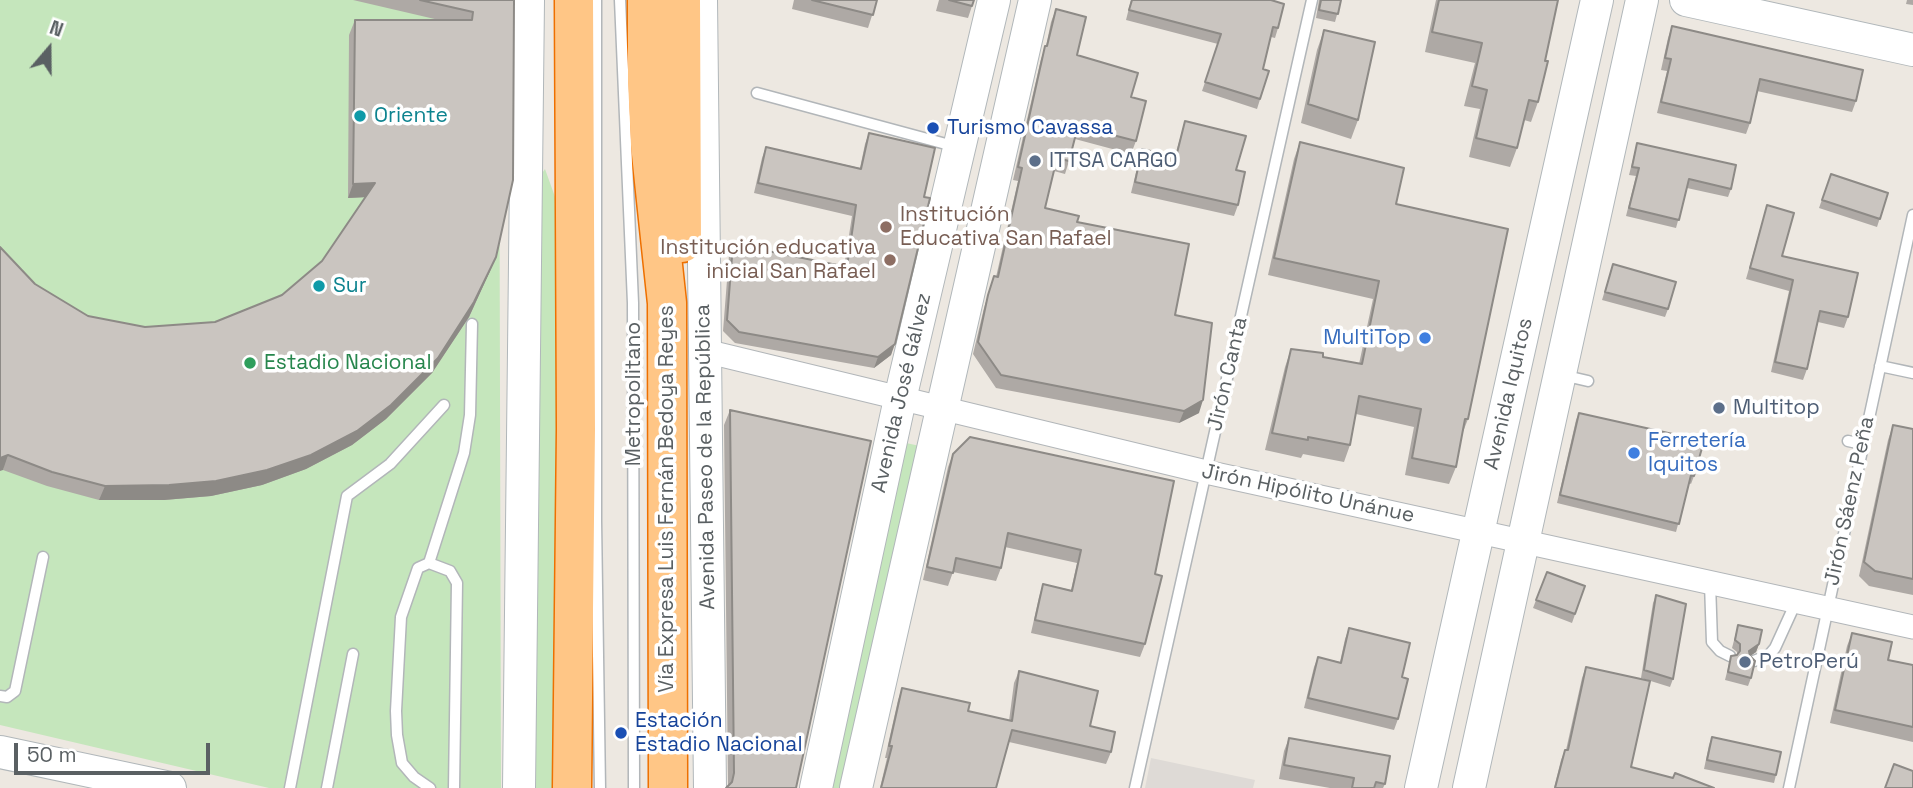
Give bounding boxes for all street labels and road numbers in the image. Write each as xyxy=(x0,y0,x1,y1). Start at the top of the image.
street label: Avenida José Gálvez xyxy=(867,291,937,495)
street label: Avenida Paseo de la República xyxy=(691,304,721,610)
street label: Vía Expresa Luis Fernán Bedoya Reyes xyxy=(654,305,680,693)
street label: Jirón Canta xyxy=(1203,315,1253,433)
street label: Avenida Iquitos xyxy=(1479,316,1539,472)
street label: Metropolitano xyxy=(621,322,647,466)
street label: Jirón Sáenz Peña xyxy=(1820,414,1880,588)
street label: Jirón Hipólito Unánue xyxy=(1199,459,1417,529)

